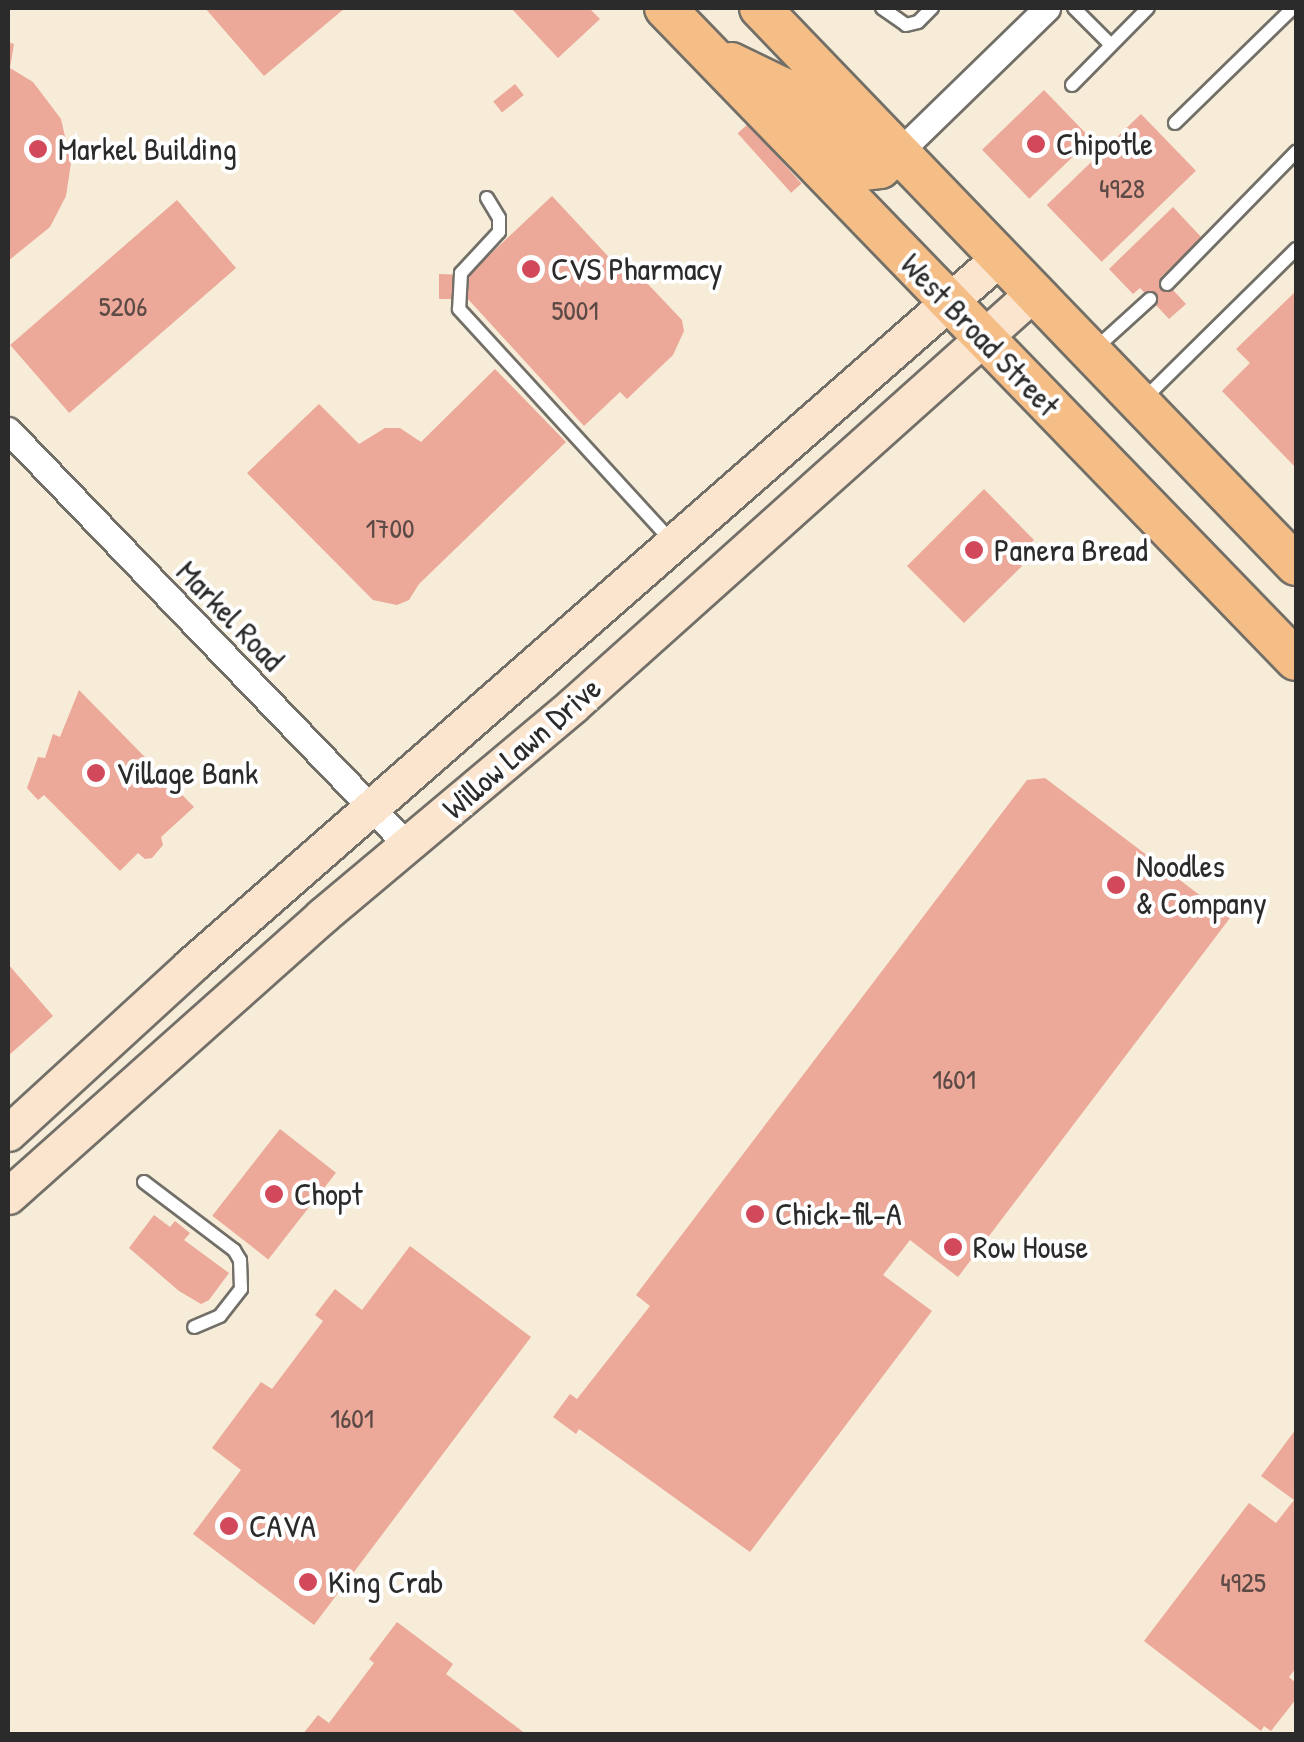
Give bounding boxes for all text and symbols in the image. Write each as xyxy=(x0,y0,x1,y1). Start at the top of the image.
place label: Chipotle xyxy=(1056,125,1153,163)
place label: Markel Building xyxy=(58,130,237,168)
marker: Chipotle xyxy=(1025,133,1047,155)
marker: Markel Building xyxy=(27,138,49,160)
house number: 4928 xyxy=(1099,171,1145,205)
street label: West Broad Street xyxy=(893,246,1067,424)
place label: CVS Pharmacy xyxy=(551,250,723,288)
marker: CVS Pharmacy xyxy=(520,258,542,280)
house number: 5206 xyxy=(99,289,147,323)
house number: 5001 xyxy=(551,293,599,327)
house number: 1700 xyxy=(365,511,415,545)
place label: Panera Bread xyxy=(994,531,1148,569)
marker: Panera Bread xyxy=(963,539,985,561)
street label: Markel Road xyxy=(168,553,292,679)
street label: Willow Lawn Drive xyxy=(435,669,609,827)
place label: Village Bank xyxy=(116,754,258,792)
marker: Village Bank xyxy=(85,762,107,784)
place label: Noodles & Company xyxy=(1136,848,1267,923)
marker: Noodles & Company xyxy=(1105,874,1127,896)
house number: 1601 xyxy=(932,1062,976,1096)
place label: Chopt xyxy=(294,1175,363,1213)
marker: Chopt xyxy=(263,1183,285,1205)
place label: Chick-fil-A xyxy=(775,1195,902,1233)
marker: Chick-fil-A xyxy=(744,1203,766,1225)
place label: Row House xyxy=(973,1228,1088,1266)
marker: Row House xyxy=(942,1236,964,1258)
house number: 1601 xyxy=(330,1401,374,1435)
place label: CAVA xyxy=(249,1507,316,1545)
marker: CAVA xyxy=(218,1515,240,1537)
place label: King Crab xyxy=(328,1563,444,1601)
house number: 4925 xyxy=(1220,1565,1266,1599)
marker: King Crab xyxy=(297,1571,319,1593)

